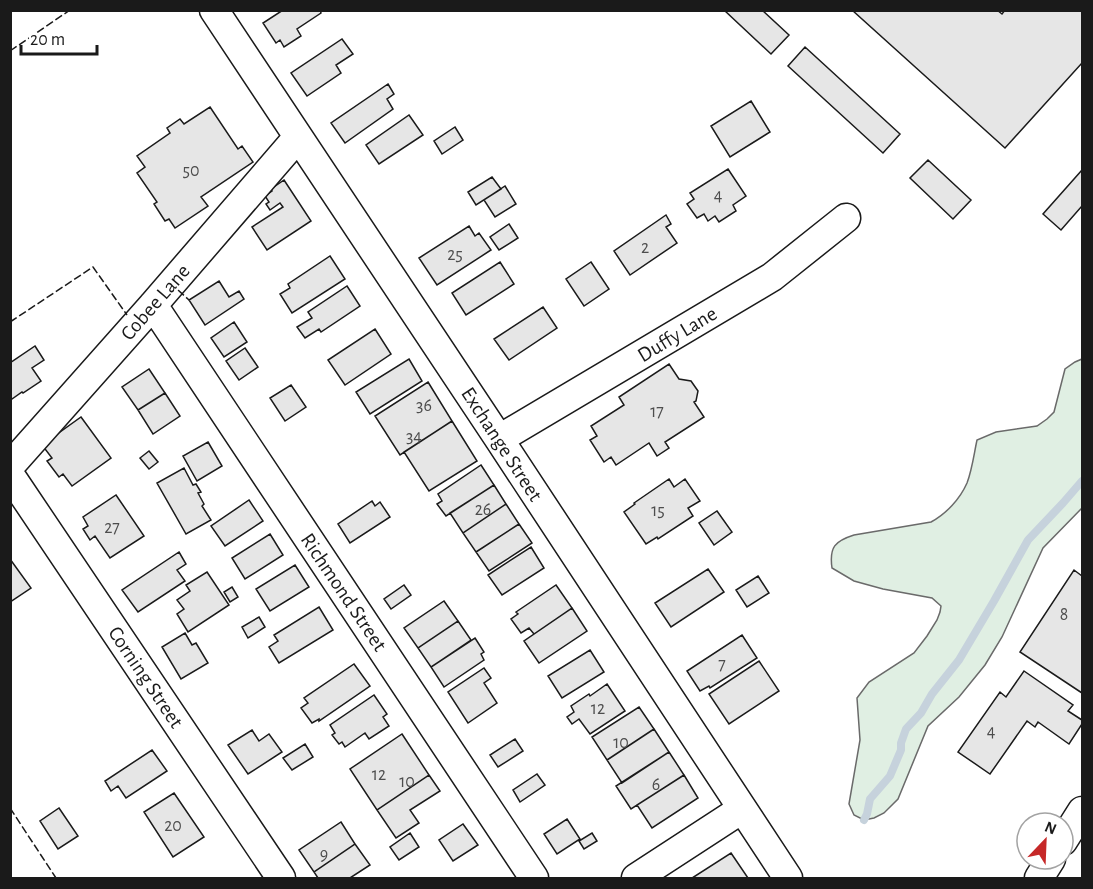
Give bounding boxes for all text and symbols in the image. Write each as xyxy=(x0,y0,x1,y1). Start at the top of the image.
scale bar xyxy=(21,18,98,56)
text: 20 m xyxy=(30,31,65,49)
house number: 50 xyxy=(182,162,200,180)
house number: 4 xyxy=(714,187,723,205)
house number: 2 xyxy=(641,239,649,257)
house number: 25 xyxy=(447,246,463,264)
street label: Cobee Lane xyxy=(117,260,194,344)
street label: Duffy Lane xyxy=(634,303,721,366)
street label: Exchange Street xyxy=(457,384,546,505)
house number: 36 xyxy=(416,397,432,415)
house number: 17 xyxy=(650,403,664,421)
house number: 34 xyxy=(406,428,422,446)
house number: 26 xyxy=(475,501,491,519)
house number: 15 xyxy=(651,502,665,520)
house number: 27 xyxy=(104,519,120,537)
street label: Richmond Street xyxy=(297,530,391,655)
house number: 8 xyxy=(1060,606,1068,624)
street label: Corning Street xyxy=(104,623,187,732)
house number: 7 xyxy=(718,656,726,674)
house number: 12 xyxy=(591,700,605,718)
house number: 4 xyxy=(987,723,996,741)
house number: 10 xyxy=(613,734,629,752)
house number: 12 xyxy=(372,766,386,784)
house number: 10 xyxy=(399,773,415,791)
house number: 6 xyxy=(652,776,660,794)
north arrow xyxy=(1015,811,1075,871)
house number: 20 xyxy=(164,817,182,835)
text: N xyxy=(1042,819,1059,838)
house number: 9 xyxy=(320,846,328,864)

